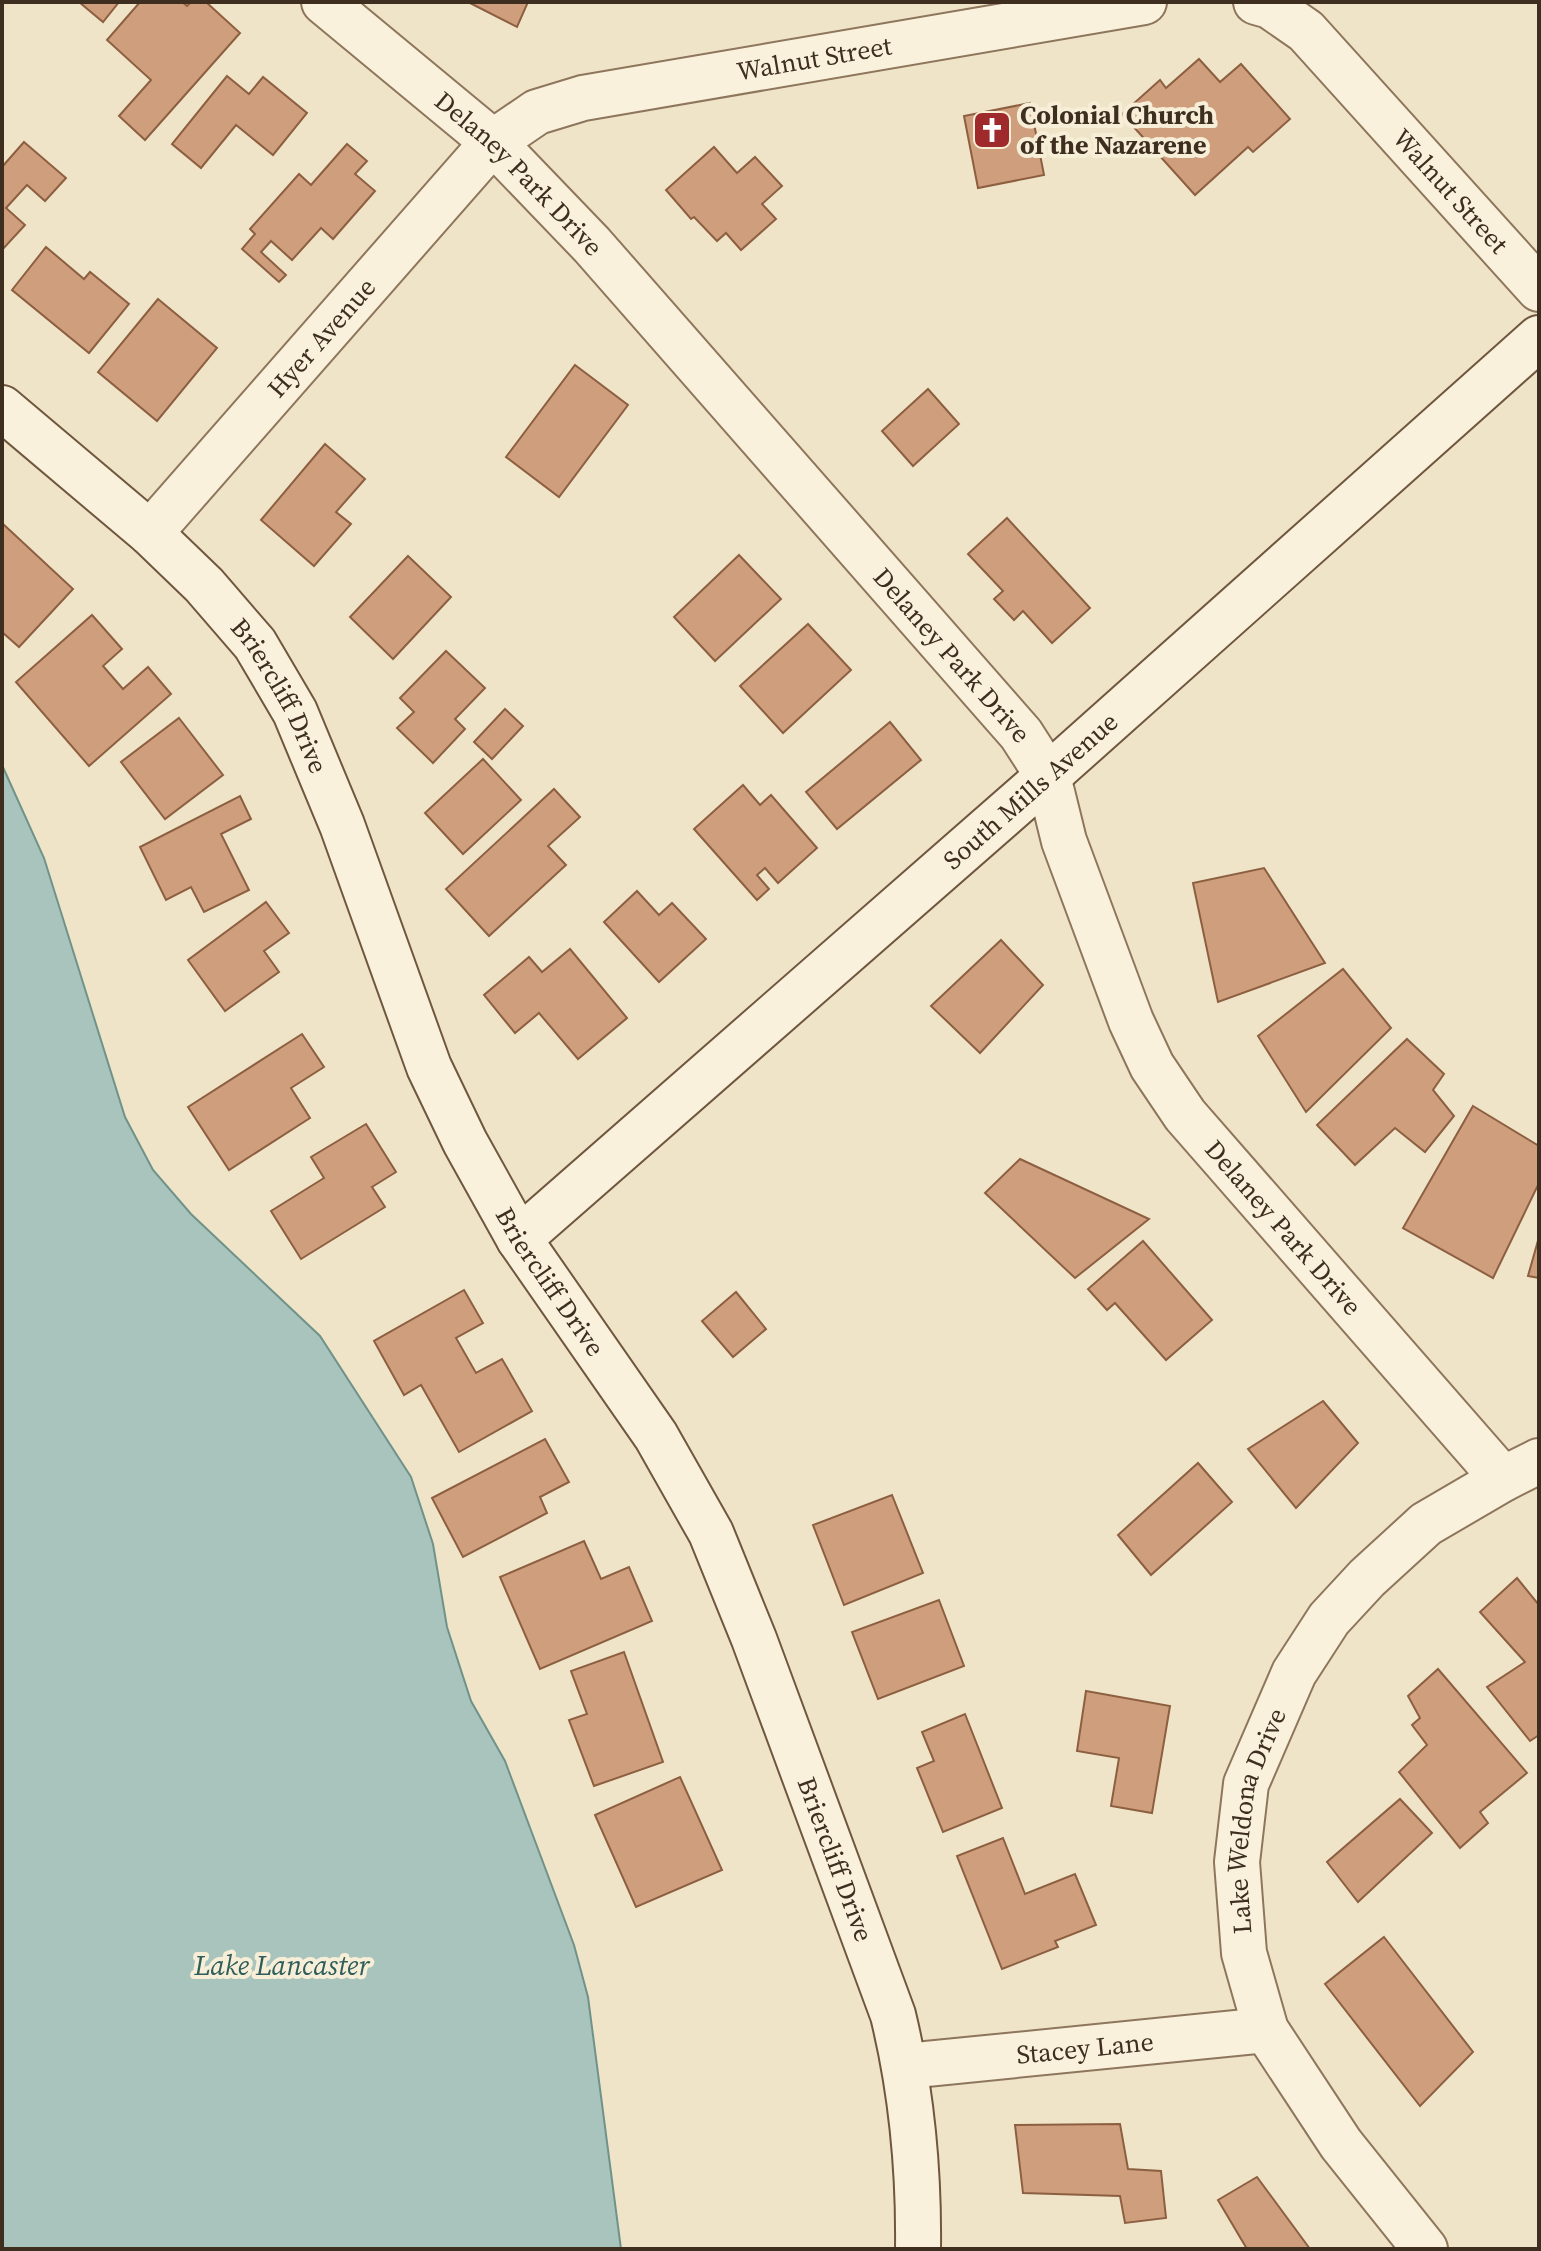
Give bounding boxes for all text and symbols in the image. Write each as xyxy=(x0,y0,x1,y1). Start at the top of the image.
street label: Walnut Street xyxy=(734,27,895,89)
street label: Delaney Park Drive xyxy=(427,83,611,264)
place label: Colonial Church of the Nazarene xyxy=(1020,97,1214,163)
church icon: Colonial Church of the Nazarene xyxy=(971,109,1013,151)
street label: Walnut Street xyxy=(1385,121,1517,262)
street label: Hyer Avenue xyxy=(259,270,384,405)
street label: Delaney Park Drive xyxy=(865,560,1039,751)
street label: Briercliff Drive xyxy=(222,610,337,779)
street label: South Mills Avenue xyxy=(935,704,1126,878)
street label: Delaney Park Drive xyxy=(1197,1132,1370,1323)
street label: Briercliff Drive xyxy=(487,1201,613,1364)
street label: Lake Weldona Drive xyxy=(1218,1702,1295,1935)
street label: Briercliff Drive xyxy=(789,1772,882,1947)
water label: Lake Lancaster xyxy=(193,1946,371,1984)
street label: Stacey Lane xyxy=(1015,2023,1155,2073)

